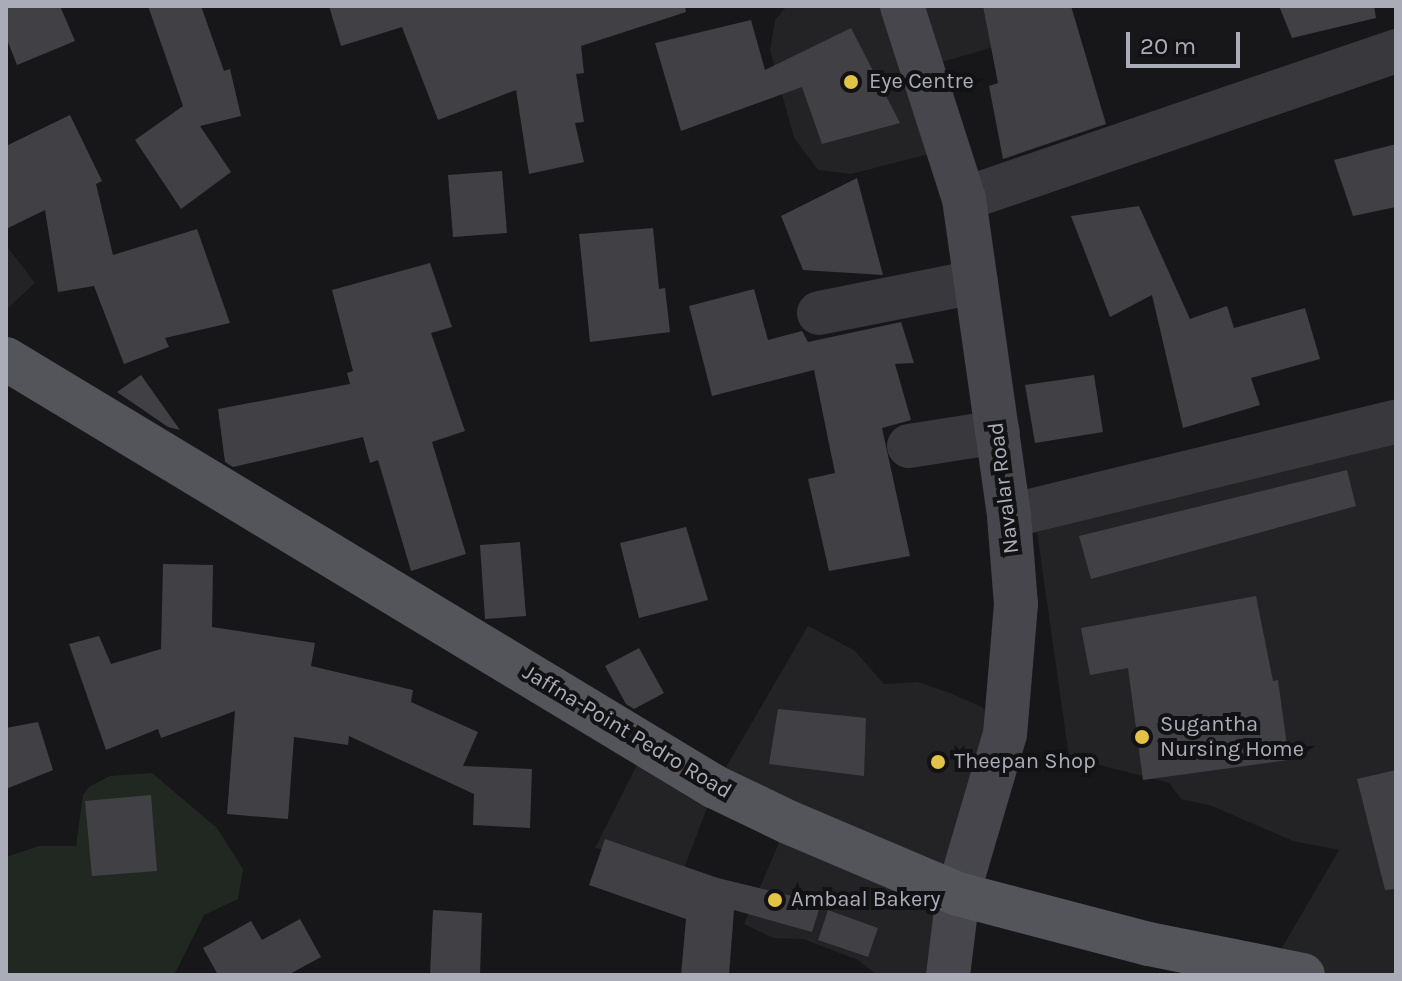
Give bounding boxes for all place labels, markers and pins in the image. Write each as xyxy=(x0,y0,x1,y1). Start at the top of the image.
place label: Eye Centre xyxy=(869,69,974,95)
marker: Eye Centre xyxy=(840,71,862,93)
place label: Sugantha Nursing Home xyxy=(1160,711,1304,762)
marker: Sugantha Nursing Home xyxy=(1131,726,1153,748)
place label: Theepan Shop xyxy=(954,749,1096,775)
marker: Theepan Shop xyxy=(929,753,947,771)
place label: Ambaal Bakery xyxy=(791,887,941,913)
marker: Ambaal Bakery xyxy=(766,891,784,909)

